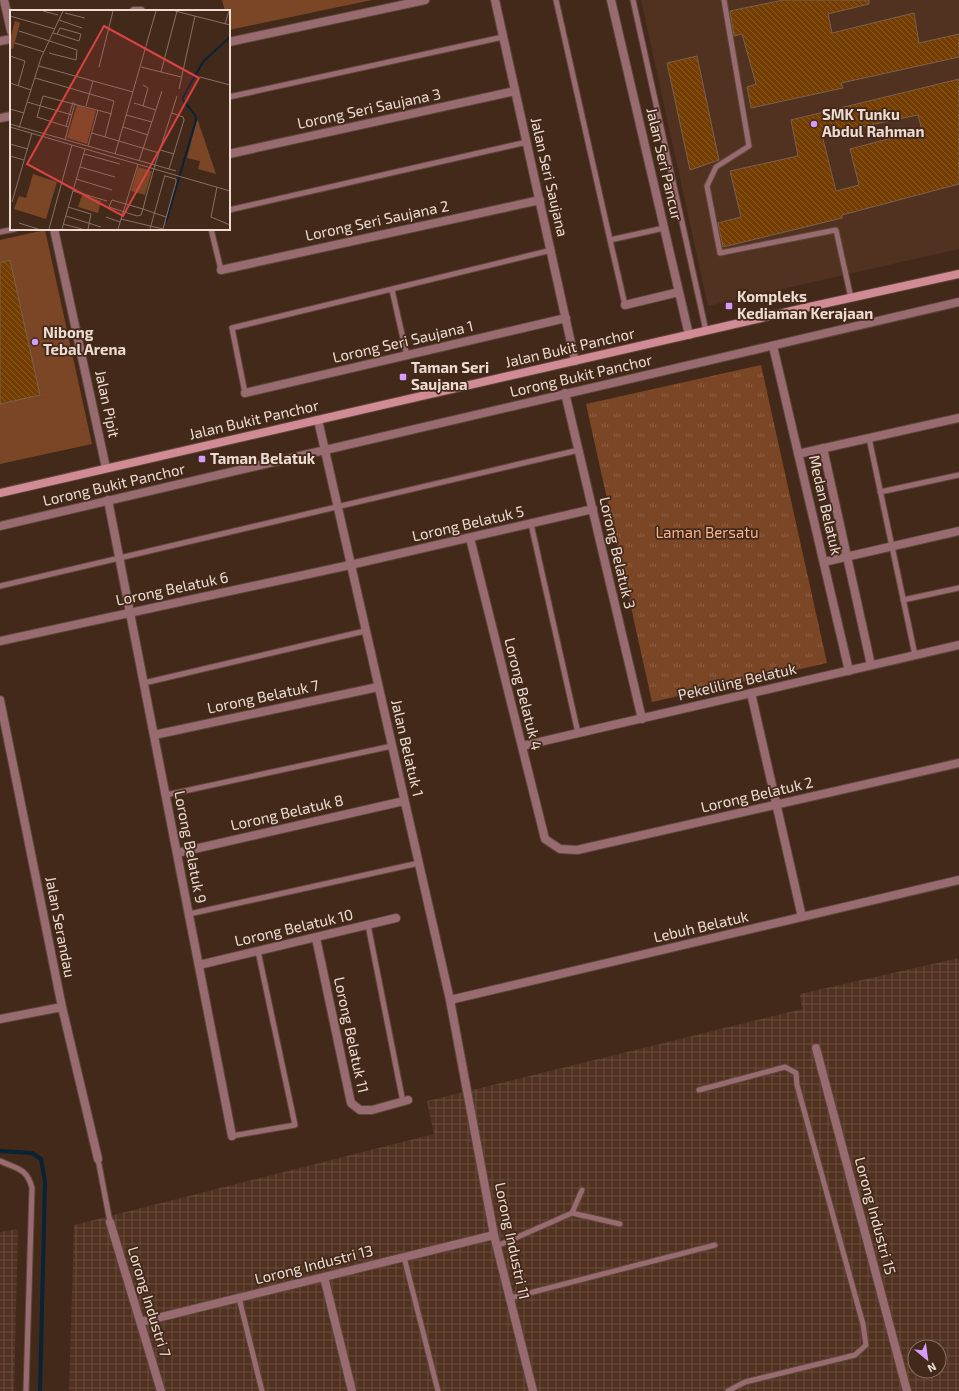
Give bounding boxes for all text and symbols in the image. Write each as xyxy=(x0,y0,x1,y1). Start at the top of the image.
inset map xyxy=(10,10,230,230)
street label: Lorong Seri Saujana 3 xyxy=(295,84,442,133)
place label: SMK Tunku Abdul Rahman xyxy=(822,105,924,140)
street label: Jalan Seri Pancur xyxy=(643,106,687,222)
street label: Jalan Seri Saujana xyxy=(527,115,572,238)
marker: SMK Tunku Abdul Rahman xyxy=(809,119,819,129)
street label: Lorong Seri Saujana 2 xyxy=(303,196,450,245)
place label: Kompleks Kediaman Kerajaan xyxy=(737,287,873,322)
marker: Kompleks Kediaman Kerajaan xyxy=(724,301,734,311)
street label: Lorong Seri Saujana 1 xyxy=(331,316,475,367)
place label: Nibong Tebal Arena xyxy=(43,323,126,358)
street label: Jalan Bukit Panchor xyxy=(503,323,636,371)
marker: Nibong Tebal Arena xyxy=(30,337,40,347)
street label: Lorong Bukit Panchor xyxy=(508,350,654,400)
place label: Taman Seri Saujana xyxy=(411,358,489,393)
street label: Jalan Pipit xyxy=(92,368,124,440)
marker: Taman Seri Saujana xyxy=(398,372,408,382)
street label: Jalan Bukit Panchor xyxy=(187,395,320,443)
place label: Taman Belatuk xyxy=(210,449,316,467)
street label: Medan Belatuk xyxy=(806,453,846,557)
marker: Taman Belatuk xyxy=(197,454,207,464)
street label: Lorong Bukit Panchor xyxy=(41,459,187,509)
street label: Lorong Belatuk 3 xyxy=(596,495,640,611)
street label: Lorong Belatuk 5 xyxy=(410,501,525,545)
park label: Laman Bersatu xyxy=(656,523,758,541)
street label: Lorong Belatuk 6 xyxy=(114,567,230,609)
street label: Lorong Belatuk 4 xyxy=(501,636,547,752)
street label: Pekeliling Belatuk xyxy=(676,659,798,703)
street label: Lorong Belatuk 7 xyxy=(205,675,321,717)
street label: Jalan Belatuk 1 xyxy=(388,697,428,798)
street label: Lorong Belatuk 2 xyxy=(699,772,815,816)
street label: Lorong Belatuk 9 xyxy=(171,789,211,905)
street label: Lorong Belatuk 8 xyxy=(229,790,345,834)
street label: Jalan Serandau xyxy=(42,875,80,979)
street label: Lorong Belatuk 10 xyxy=(233,905,355,949)
street label: Lebuh Belatuk xyxy=(652,906,750,946)
street label: Lorong Belatuk 11 xyxy=(331,975,373,1094)
street label: Lorong Industri 15 xyxy=(852,1155,900,1277)
street label: Lorong Industri 11 xyxy=(492,1181,534,1301)
street label: Lorong Industri 13 xyxy=(253,1241,375,1287)
street label: Lorong Industri 7 xyxy=(125,1244,175,1360)
north arrow xyxy=(907,1339,947,1379)
text: N xyxy=(925,1361,939,1376)

